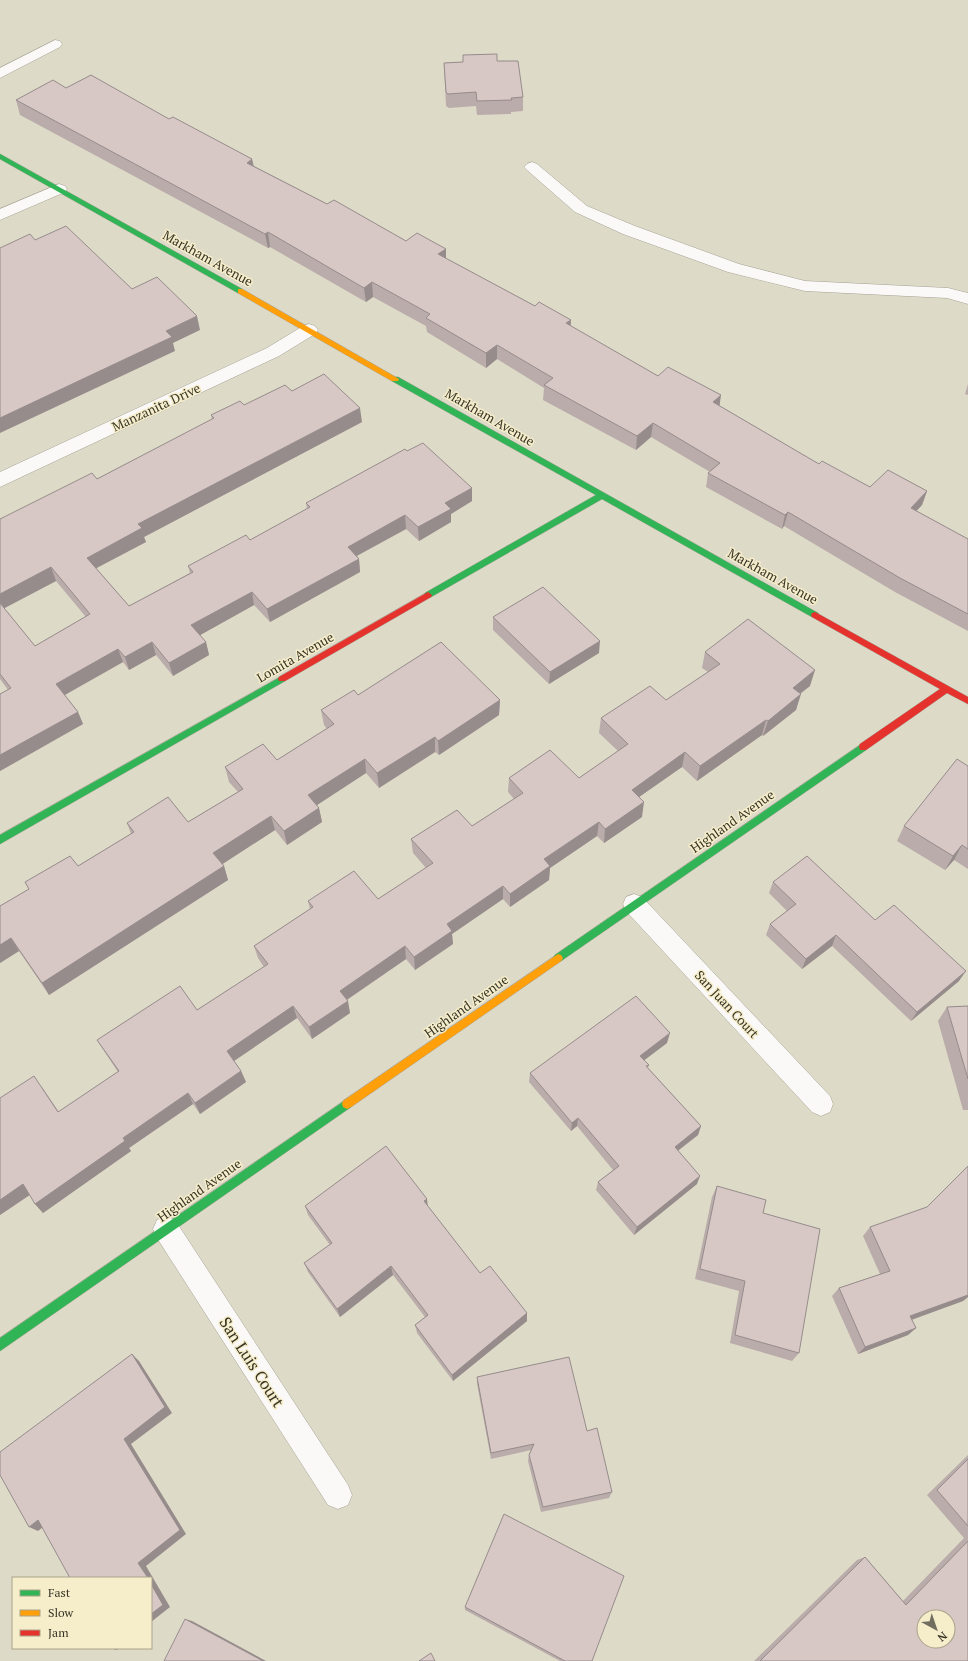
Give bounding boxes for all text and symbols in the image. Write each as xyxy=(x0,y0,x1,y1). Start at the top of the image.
street label: Markham Avenue xyxy=(160,226,256,290)
street label: Manzanita Drive xyxy=(109,379,203,435)
street label: Markham Avenue xyxy=(442,384,538,450)
street label: Markham Avenue xyxy=(725,544,821,608)
street label: Lomita Avenue xyxy=(253,628,337,686)
street label: Highland Avenue xyxy=(686,785,778,857)
street label: San Juan Court xyxy=(691,966,763,1042)
street label: Highland Avenue xyxy=(420,970,512,1042)
street label: Highland Avenue xyxy=(153,1154,245,1226)
street label: San Luis Court xyxy=(215,1313,289,1412)
legend xyxy=(12,1577,152,1649)
text: Fast xyxy=(48,1585,71,1600)
text: Slow xyxy=(48,1605,74,1620)
north arrow xyxy=(916,1609,956,1649)
text: Jam xyxy=(48,1625,69,1640)
text: N xyxy=(934,1629,950,1645)

